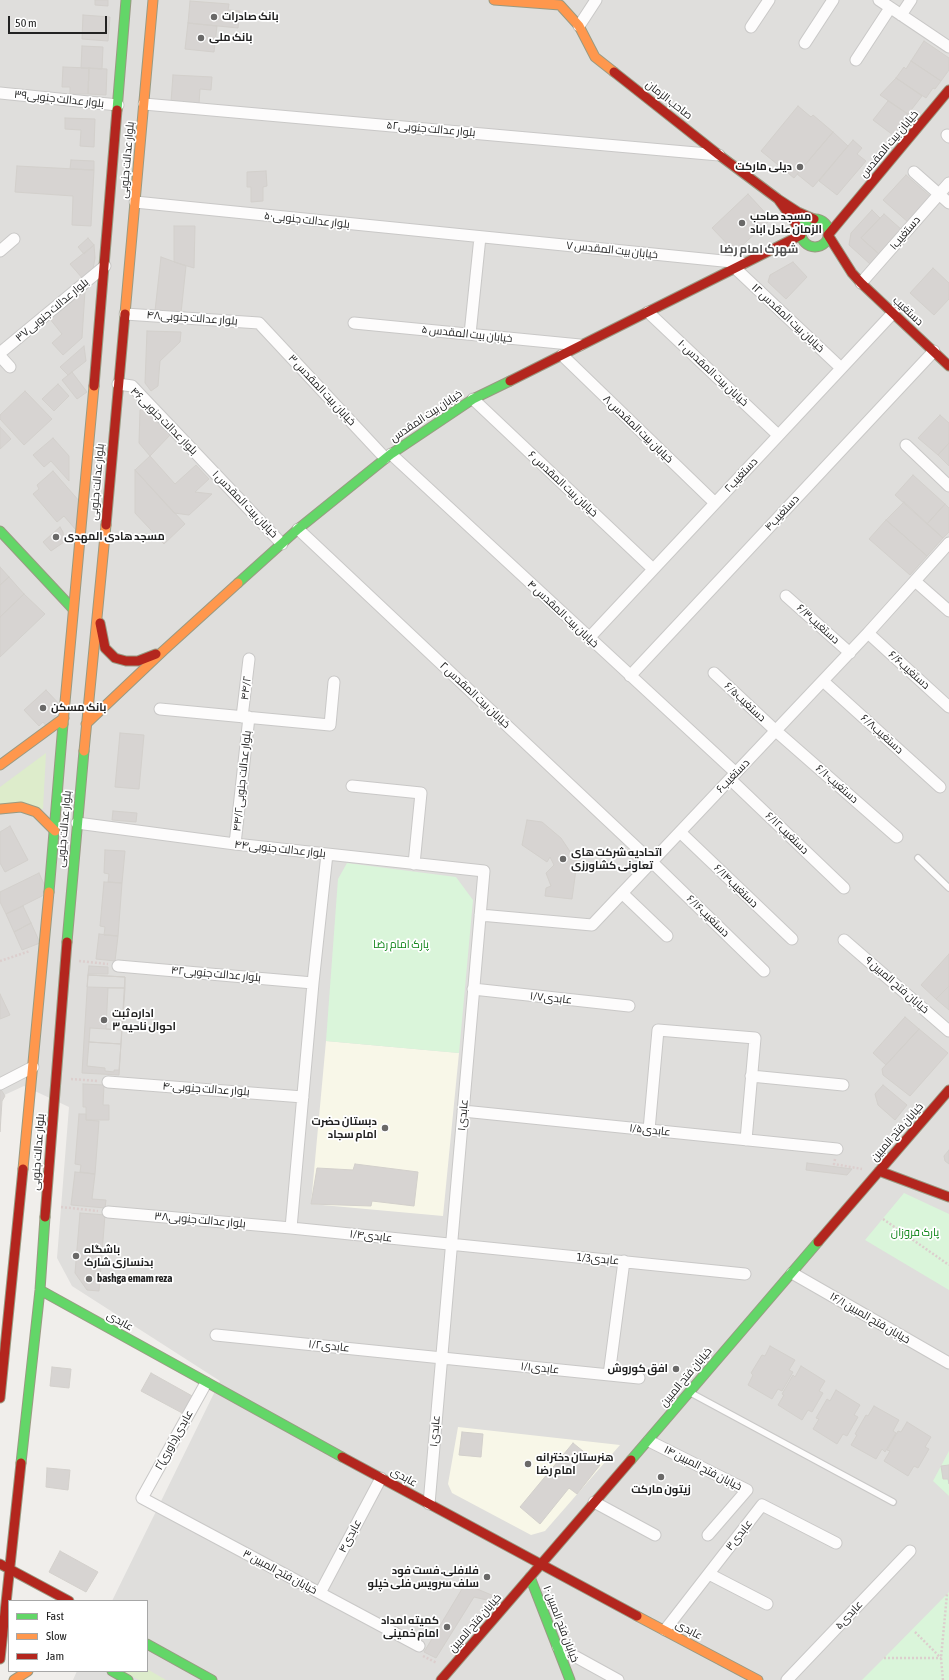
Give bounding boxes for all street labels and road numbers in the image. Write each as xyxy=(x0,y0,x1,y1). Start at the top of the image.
street label: صاحب الزمان xyxy=(643,78,695,122)
street label: ۳۹بلوار عدالت جنوبی xyxy=(13,88,105,110)
street label: خیابان بیت المقدس xyxy=(857,108,921,180)
street label: بلوار عدالت جنوبی۵۲ xyxy=(386,119,476,139)
street label: بلوار عدالت جنوبی xyxy=(117,121,137,199)
street label: بلوار عدالت جنوبی۵۰ xyxy=(264,209,350,231)
street label: دستغیب۱ xyxy=(887,213,923,253)
street label: خیابان بیت المقدس ۷ xyxy=(565,239,659,261)
street label: بلوار عدالت جنوبی۳۷ xyxy=(13,276,91,344)
street label: خیابان بیت المقدس ۱۲ xyxy=(749,281,827,355)
street label: دستغیب xyxy=(890,294,926,328)
street label: بلوار عدالت جنوبی۴۸ xyxy=(146,308,238,328)
street label: خیابان بیت المقدس ۵ xyxy=(421,323,513,345)
street label: خیابان بیت المقدس ۱۰ xyxy=(675,337,751,409)
street label: خیابان بیت المقدس ۳ xyxy=(286,352,358,428)
street label: بلوار عدالت جنوبی۴۶ xyxy=(128,385,200,457)
street label: خیابان بیت المقدس xyxy=(388,387,464,445)
street label: خیابان بیت المقدس ۸ xyxy=(600,392,676,466)
street label: بلوار عدالت جنوبی xyxy=(87,443,107,521)
street label: خیابان بیت المقدس ۶ xyxy=(525,448,601,520)
street label: ۲دستغیب xyxy=(722,455,760,495)
street label: خیابان بیت المقدس ۱ xyxy=(209,467,281,541)
street label: دستغیب۴ xyxy=(762,492,802,534)
street label: خیابان بیت المقدس ۴ xyxy=(525,578,601,650)
street label: دستغیب۶/۳ xyxy=(794,601,842,647)
street label: دستغیب۶/۶ xyxy=(886,648,932,692)
street label: خیابان بیت المقدس ۲ xyxy=(437,659,513,731)
street label: ۴۴/۲ xyxy=(238,675,254,701)
street label: دستغیب۶/۵ xyxy=(722,679,768,725)
street label: دستغیب۶/۸ xyxy=(858,711,906,757)
street label: بلوار عدالت جنوبی۴۴/۲ xyxy=(230,730,254,832)
street label: دستغیب۶ xyxy=(714,756,752,796)
street label: دستغیب۶/۱۰ xyxy=(813,762,861,806)
street label: بلوار عدالت جنوبی xyxy=(54,790,74,868)
street label: دستغیب۶/۱۲ xyxy=(763,809,811,857)
street label: بلوار عدالت جنوبی۴۴ xyxy=(234,838,326,860)
street label: دستغیب۶/۱۴ xyxy=(711,862,761,910)
street label: دستغیب۶/۱۶ xyxy=(684,892,732,940)
street label: خیابان فتح المبین ۹ xyxy=(862,954,932,1016)
street label: بلوار عدالت جنوبی۴۲ xyxy=(170,963,262,985)
street label: عابدی۱/۷ xyxy=(529,989,573,1007)
street label: بلوار عدالت جنوبی۴۰ xyxy=(162,1079,250,1099)
street label: ۱عابدی xyxy=(455,1099,471,1131)
street label: خیابان فتح المبین xyxy=(868,1100,926,1164)
street label: بلوار عدالت جنوبی xyxy=(29,1113,47,1191)
street label: عابدی۱/۵ xyxy=(629,1121,671,1139)
street label: بلوار عدالت جنوبی۳۸ xyxy=(154,1209,246,1231)
street label: عابدی۱/۴ xyxy=(349,1227,393,1245)
street label: عابدی1/3 xyxy=(576,1251,620,1267)
street label: خیابان فتح المبین ۱۶/۱ xyxy=(827,1290,913,1346)
street label: عابدی xyxy=(104,1308,136,1334)
street label: عابدی۱/۲ xyxy=(308,1337,350,1355)
street label: خیابان فتح المبین xyxy=(657,1345,715,1409)
street label: عابدی۱/۱ xyxy=(520,1359,560,1377)
street label: ۲عابدی(داوری) xyxy=(152,1408,196,1472)
street label: عابدی۱ xyxy=(427,1415,443,1447)
street label: خیابان فتح المبین ۱۴ xyxy=(662,1443,744,1493)
street label: عابدی xyxy=(388,1464,420,1490)
street label: عابدی۴ xyxy=(336,1517,364,1555)
street label: عابدی۳ xyxy=(723,1517,755,1553)
street label: خیابان فتح المبین ۳ xyxy=(241,1547,319,1597)
street label: خیابان فتح المبین ۱۰ xyxy=(540,1584,582,1664)
street label: خیابان فتح المبین xyxy=(446,1591,504,1655)
street label: عابدی۵ xyxy=(832,1598,866,1632)
street label: عابدی xyxy=(673,1617,705,1643)

